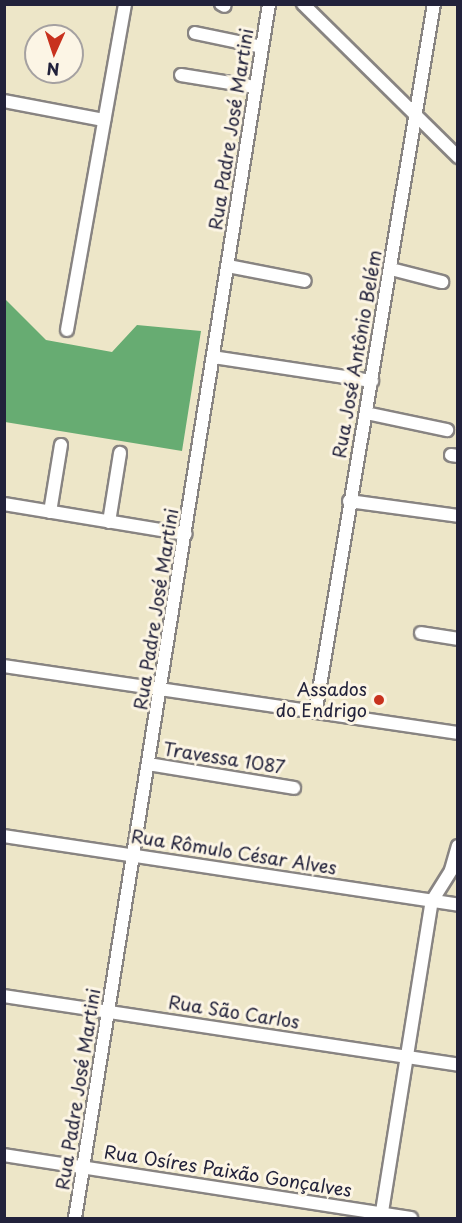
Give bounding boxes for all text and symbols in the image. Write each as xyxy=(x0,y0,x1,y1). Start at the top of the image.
north arrow xyxy=(24,24,84,84)
street label: Rua Padre José Martini xyxy=(204,26,258,232)
text: N xyxy=(46,58,60,82)
street label: Rua José Antônio Belém xyxy=(328,247,386,461)
street label: Rua Padre José Martini xyxy=(129,506,183,712)
place label: Assados do Endrigo xyxy=(275,679,367,722)
marker: Assados do Endrigo xyxy=(372,693,386,707)
street label: Travessa 1087 xyxy=(161,738,287,778)
street label: Rua Rômulo César Alves xyxy=(129,825,339,879)
street label: Rua Padre José Martini xyxy=(51,986,105,1192)
street label: Rua São Carlos xyxy=(166,991,302,1033)
street label: Rua Osíres Paixão Gonçalves xyxy=(102,1141,354,1201)

